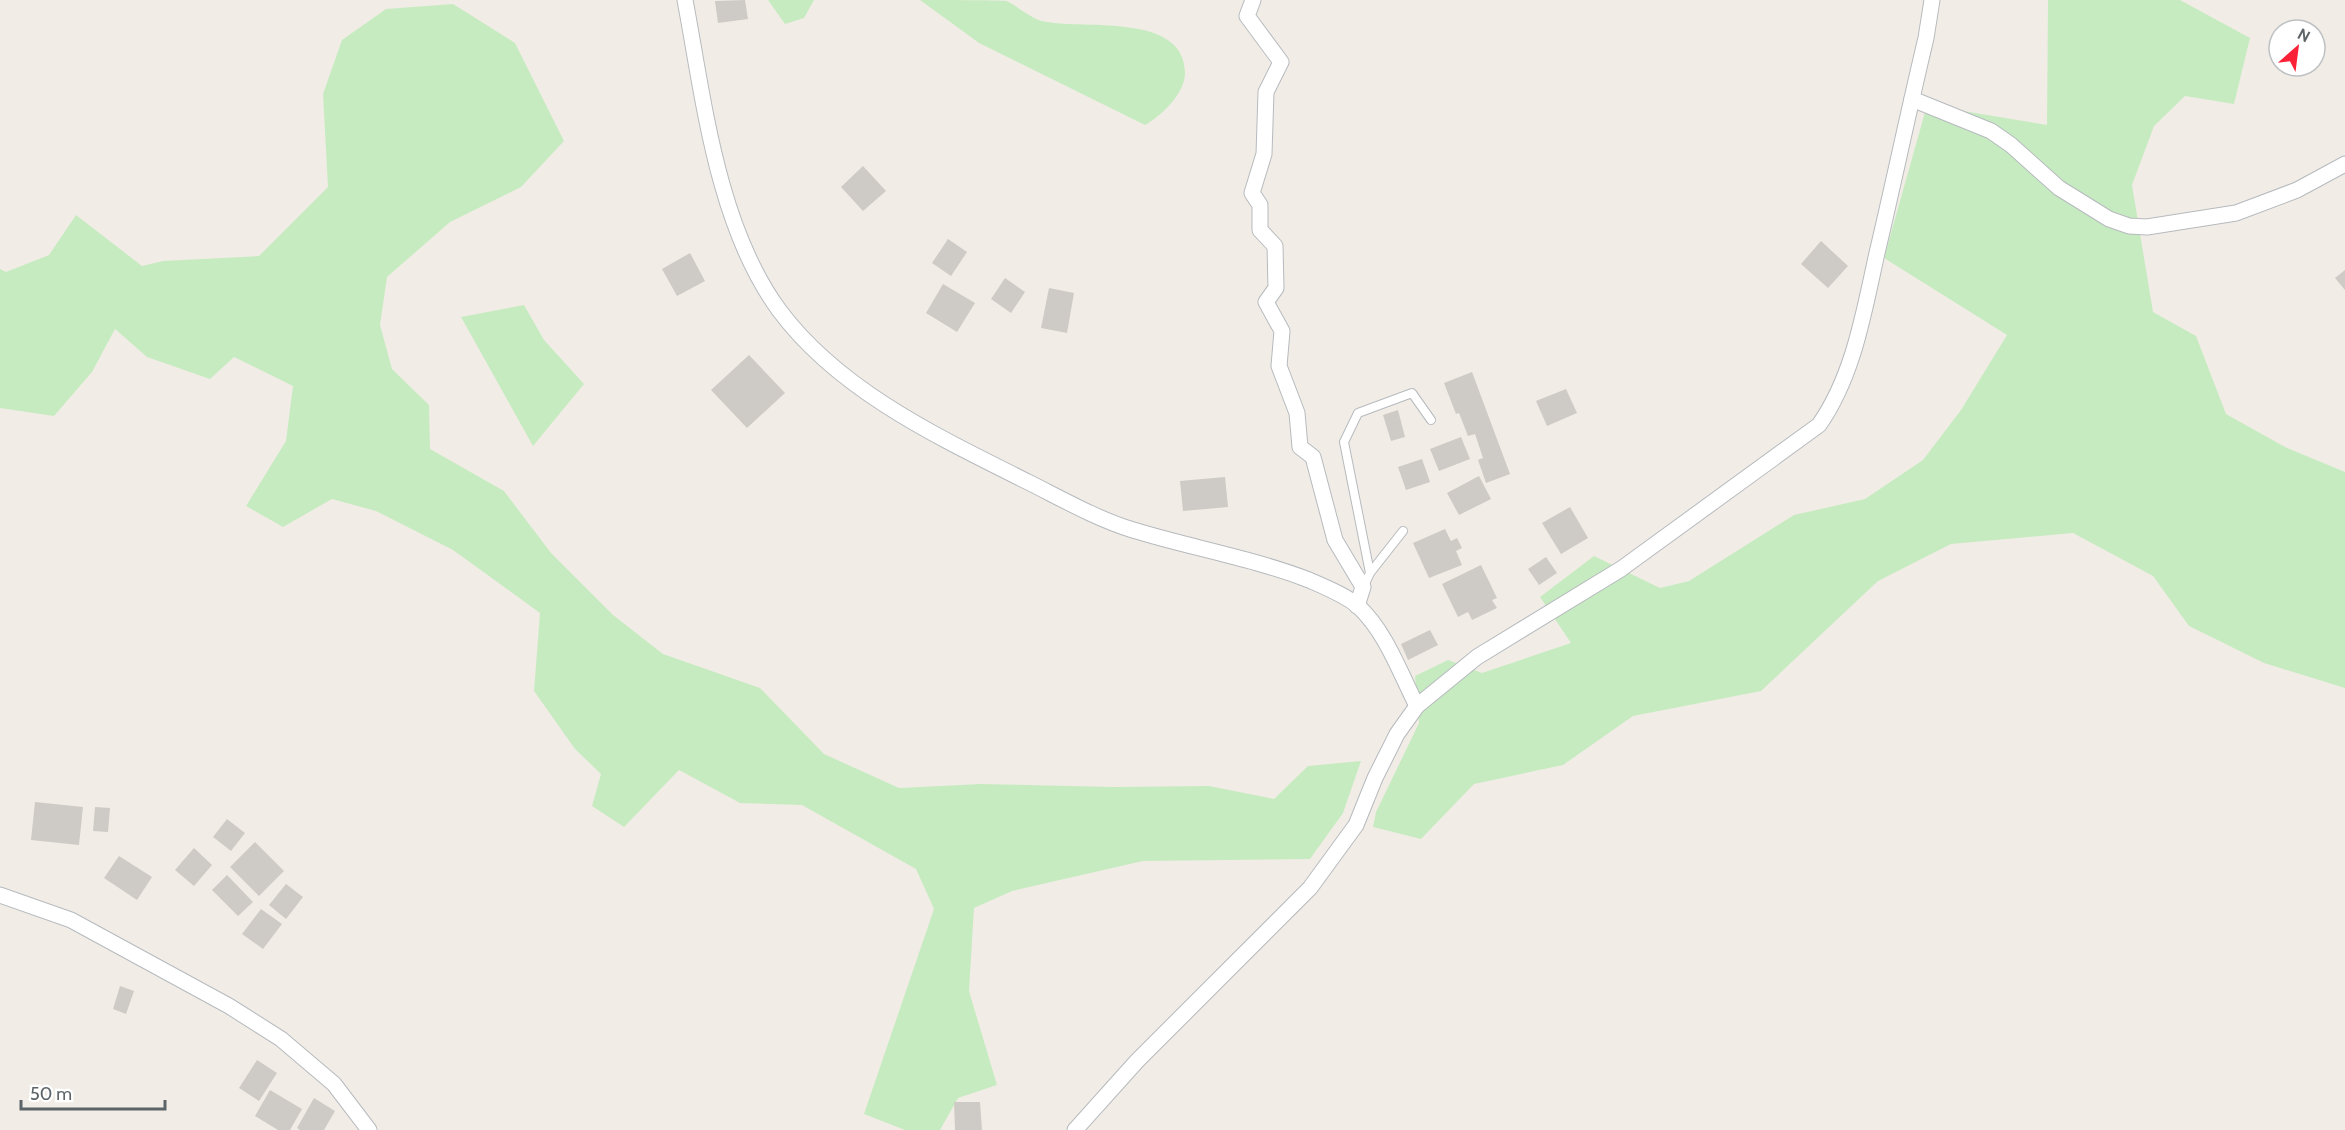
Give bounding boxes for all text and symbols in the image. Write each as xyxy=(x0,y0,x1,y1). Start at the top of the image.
north arrow xyxy=(2267,18,2327,78)
text: N xyxy=(2294,24,2313,46)
scale bar xyxy=(21,1073,165,1111)
text: 50 m xyxy=(30,1083,72,1105)

